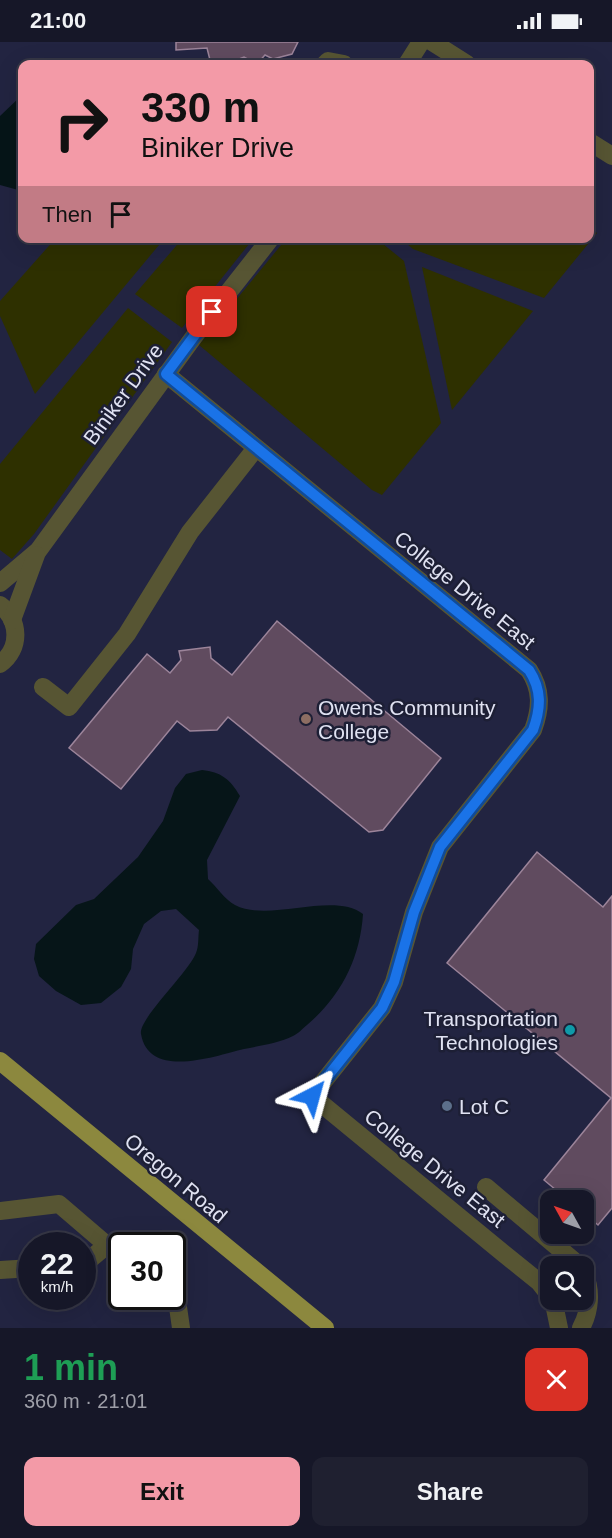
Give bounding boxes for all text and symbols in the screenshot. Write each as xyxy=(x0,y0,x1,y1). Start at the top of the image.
text: 21:00 xyxy=(30,8,86,33)
icon: right xyxy=(42,84,120,162)
text: 330 m xyxy=(141,84,260,131)
text: Biniker Drive xyxy=(141,133,294,163)
icon: arrive xyxy=(104,198,137,231)
text: Then xyxy=(42,202,92,227)
pin xyxy=(186,286,237,337)
icon: arrive xyxy=(195,295,228,328)
street label: Biniker Drive xyxy=(79,339,167,449)
street label: College Drive East xyxy=(390,526,540,654)
place label: Owens Community College xyxy=(318,696,496,743)
marker: Owens Community College xyxy=(299,712,313,726)
place label: Transportation Technologies xyxy=(423,1007,558,1054)
marker: Transportation Technologies xyxy=(563,1023,577,1037)
position arrow xyxy=(280,1064,344,1128)
place label: Lot C xyxy=(459,1095,509,1118)
marker: Lot C xyxy=(440,1099,454,1113)
street label: College Drive East xyxy=(360,1104,510,1232)
street label: Oregon Road xyxy=(120,1129,232,1227)
north arrow xyxy=(540,1190,594,1244)
map controls xyxy=(540,1190,594,1310)
speed limit sign: 30 xyxy=(108,1232,186,1310)
text: 22 xyxy=(40,1247,74,1280)
button: search xyxy=(540,1256,594,1310)
text: km/h xyxy=(41,1278,73,1295)
text: 1 min xyxy=(24,1347,118,1388)
button: close xyxy=(525,1348,588,1411)
text: 360 m · 21:01 xyxy=(24,1390,147,1412)
button: Exit xyxy=(24,1457,300,1526)
button: Share xyxy=(312,1457,588,1526)

